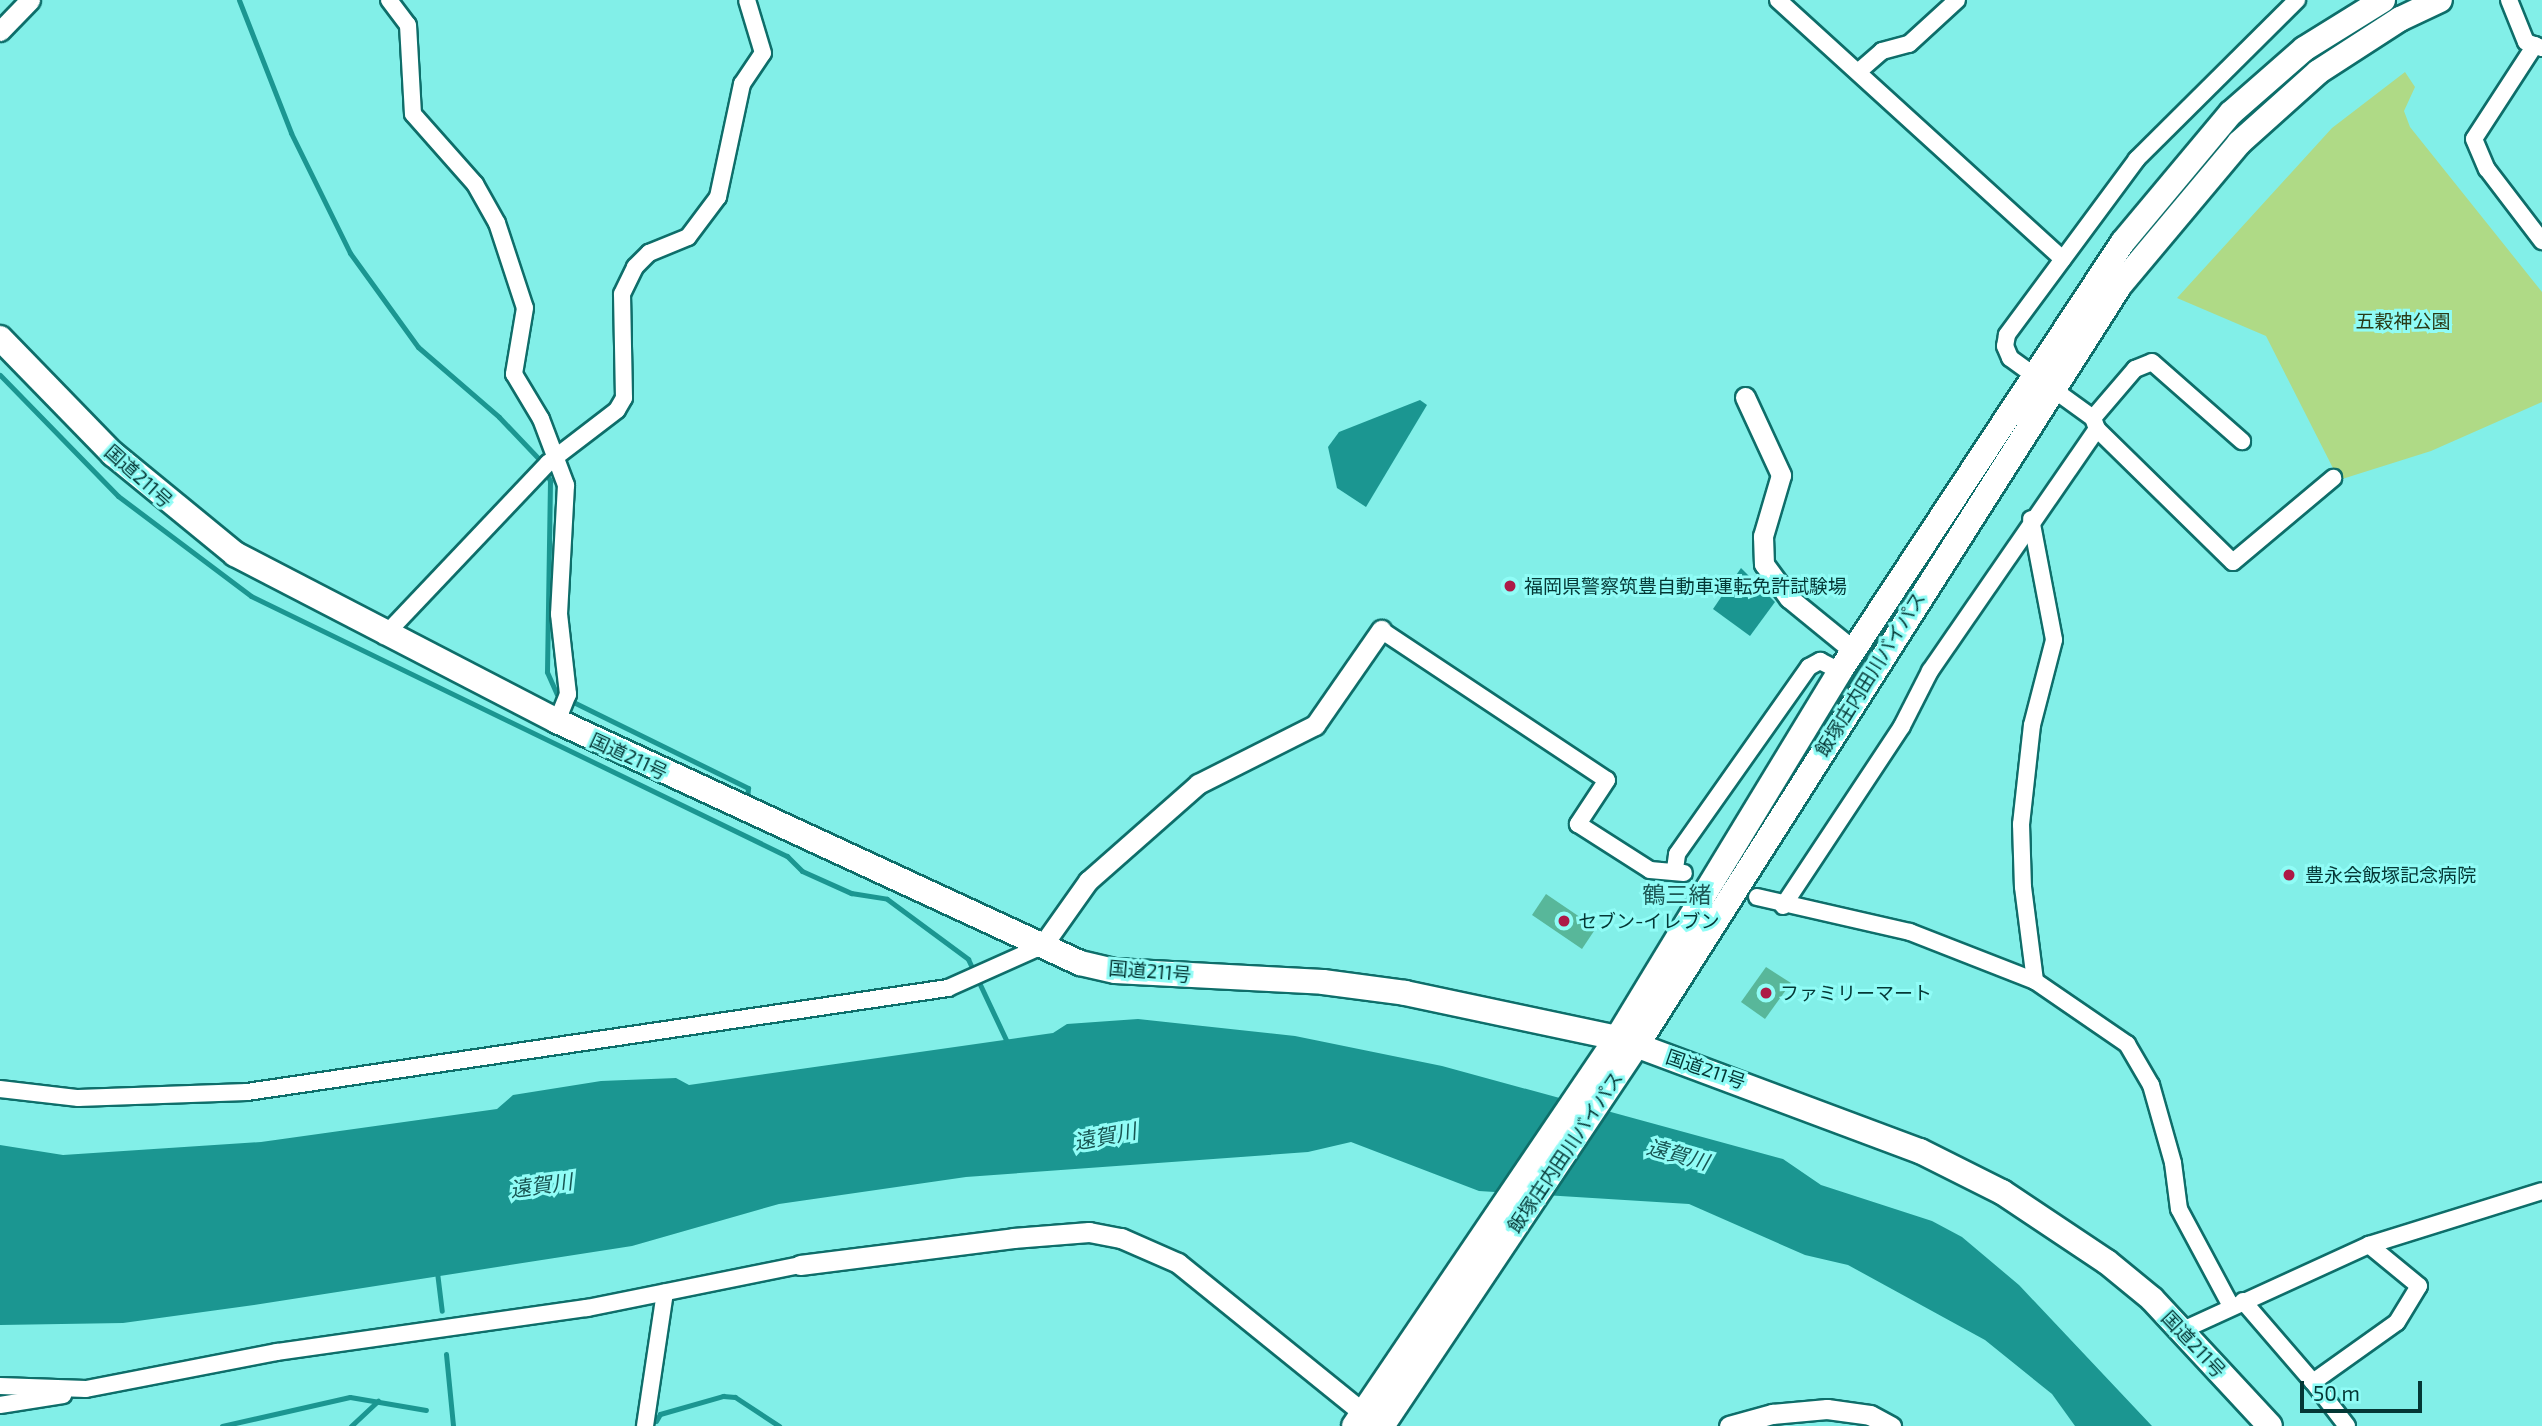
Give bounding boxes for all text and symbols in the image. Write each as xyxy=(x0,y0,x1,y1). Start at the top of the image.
park label: 五穀神公園 xyxy=(2356,310,2450,332)
street label: 国道211号 xyxy=(101,440,177,512)
place label: 福岡県警察筑豊自動車運転免許試験場 xyxy=(1524,575,1847,597)
marker: 福岡県警察筑豊自動車運転免許試験場 xyxy=(1502,578,1518,594)
street label: 飯塚庄内田川バイパス xyxy=(1810,587,1930,761)
street label: 国道211号 xyxy=(587,728,671,784)
place label: 豊永会飯塚記念病院 xyxy=(2305,864,2476,886)
marker: 豊永会飯塚記念病院 xyxy=(2279,865,2299,885)
district label: 鶴三緒 xyxy=(1643,880,1711,908)
place label: セブン-イレブン xyxy=(1578,910,1720,932)
marker: セブン-イレブン xyxy=(1556,913,1572,929)
street label: 国道211号 xyxy=(1108,956,1192,986)
place label: ファミリーマート xyxy=(1780,982,1932,1004)
marker: ファミリーマート xyxy=(1758,985,1774,1001)
street label: 国道211号 xyxy=(1663,1045,1749,1093)
street label: 飯塚庄内田川バイパス xyxy=(1502,1067,1628,1237)
water label: 遠賀川 xyxy=(1072,1118,1138,1154)
water label: 遠賀川 xyxy=(1644,1134,1712,1174)
water label: 遠賀川 xyxy=(508,1168,574,1202)
street label: 国道211号 xyxy=(2157,1306,2231,1382)
scale bar xyxy=(2304,1366,2426,1410)
text: 50 m xyxy=(2313,1380,2360,1405)

